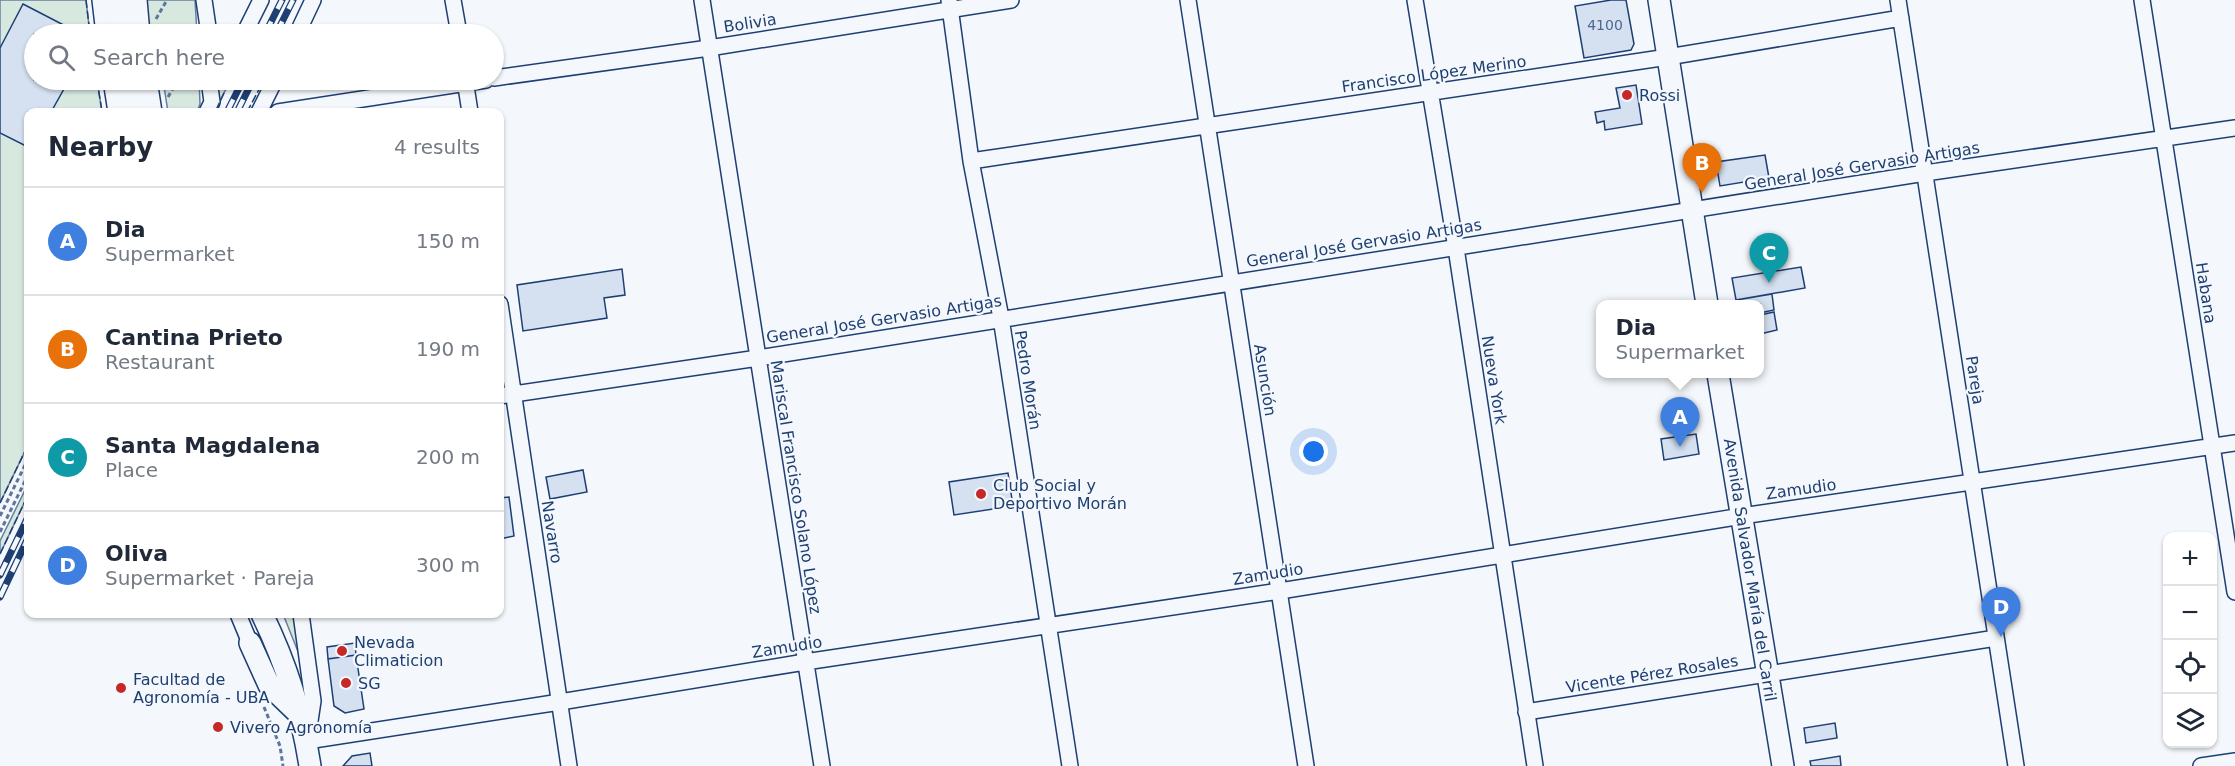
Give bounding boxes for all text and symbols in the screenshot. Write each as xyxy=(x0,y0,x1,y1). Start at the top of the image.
street label: Bolivia xyxy=(722,9,778,37)
house number: 4100 xyxy=(1587,17,1623,33)
search box xyxy=(24,24,504,90)
icon: search xyxy=(45,41,78,74)
text: Search here xyxy=(93,45,225,70)
street label: Francisco López Merino xyxy=(1340,52,1528,96)
place label: Rossi xyxy=(1639,86,1680,105)
marker: Rossi xyxy=(1620,88,1634,102)
text: Nearby xyxy=(48,132,153,162)
text: 4 results xyxy=(394,135,480,159)
street label: General José Gervasio Artigas xyxy=(1743,138,1981,194)
pin: B xyxy=(1682,144,1722,193)
street label: General José Gervasio Artigas xyxy=(1245,215,1483,271)
text: Dia xyxy=(105,217,146,242)
text: A xyxy=(60,229,75,253)
text: 150 m xyxy=(416,229,480,253)
pin: C xyxy=(1750,234,1788,283)
text: Supermarket xyxy=(105,242,234,266)
street label: Habana xyxy=(2192,261,2220,325)
street label: General José Gervasio Artigas xyxy=(765,291,1003,347)
popup xyxy=(1596,300,1764,378)
text: Dia xyxy=(1615,315,1656,340)
text: Cantina Prieto xyxy=(105,325,283,350)
street label: Pedro Morán xyxy=(1011,329,1045,431)
street label: Nueva York xyxy=(1478,334,1511,426)
text: B xyxy=(60,337,75,361)
text: 190 m xyxy=(416,337,480,361)
text: Supermarket xyxy=(1615,340,1745,364)
street label: Asunción xyxy=(1250,343,1280,417)
text: Restaurant xyxy=(105,350,215,374)
street label: Pareja xyxy=(1962,354,1988,406)
street label: Mariscal Francisco Solano López xyxy=(767,359,825,615)
pin: A xyxy=(1660,398,1700,447)
text: Santa Magdalena xyxy=(105,433,320,458)
your location xyxy=(1299,437,1328,466)
street label: Avenida Salvador María del Carril xyxy=(1720,437,1780,703)
text: C xyxy=(60,445,75,469)
text: 200 m xyxy=(416,445,480,469)
text: Place xyxy=(105,458,158,482)
street label: Zamudio xyxy=(1765,475,1837,503)
place label: Club Social y Deportivo Morán xyxy=(993,476,1127,513)
marker: Club Social y Deportivo Morán xyxy=(974,487,988,501)
street label: Navarro xyxy=(538,499,566,565)
map controls xyxy=(2163,532,2217,748)
button: + xyxy=(2163,532,2217,586)
text: Oliva xyxy=(105,541,168,566)
text: D xyxy=(59,553,76,577)
text: 300 m xyxy=(416,553,480,577)
street label: Zamudio xyxy=(1232,559,1304,589)
text: Supermarket · Pareja xyxy=(105,566,315,590)
button: − xyxy=(2163,586,2217,640)
pin: D xyxy=(1982,588,2020,637)
street label: Zamudio xyxy=(751,632,823,662)
place label: Nevada Climaticion xyxy=(354,633,443,670)
button: locate xyxy=(2163,640,2217,694)
marker: Nevada Climaticion xyxy=(335,644,349,658)
street label: Vicente Pérez Rosales xyxy=(1564,651,1740,697)
place label: Facultad de Agronomía - UBA xyxy=(133,670,270,707)
place label: SG xyxy=(358,674,381,693)
marker: SG xyxy=(339,676,353,690)
marker: Facultad de Agronomía - UBA xyxy=(114,681,128,695)
button: layers xyxy=(2163,694,2217,748)
place label: Vivero Agronomía xyxy=(230,718,372,737)
marker: Vivero Agronomía xyxy=(211,720,225,734)

